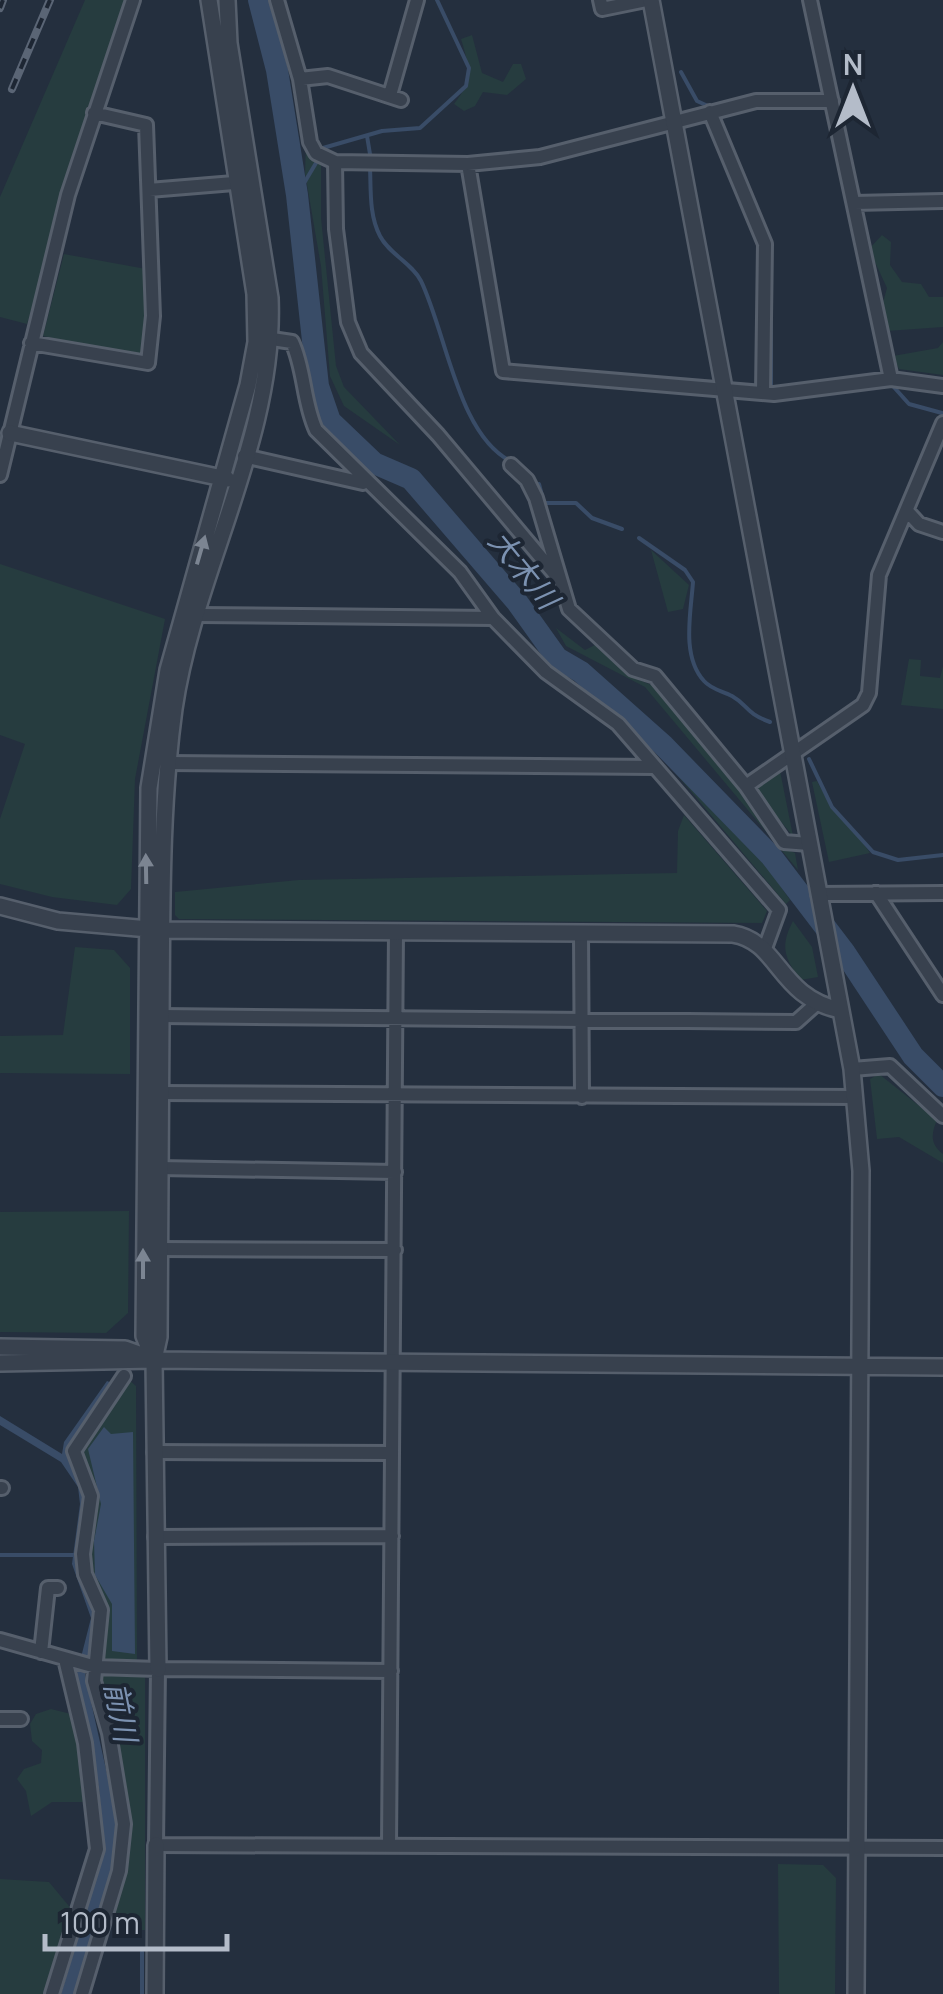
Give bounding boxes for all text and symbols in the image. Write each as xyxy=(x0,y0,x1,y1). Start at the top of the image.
north arrow xyxy=(803,40,903,140)
text: N xyxy=(843,45,863,83)
water label: 大木川 xyxy=(480,521,570,619)
one-way arrow xyxy=(194,534,209,565)
one-way arrow xyxy=(138,853,154,885)
one-way arrow xyxy=(135,1248,151,1280)
water label: 前川 xyxy=(96,1678,148,1748)
scale bar xyxy=(45,1889,228,1951)
text: 100 m xyxy=(60,1902,140,1943)

